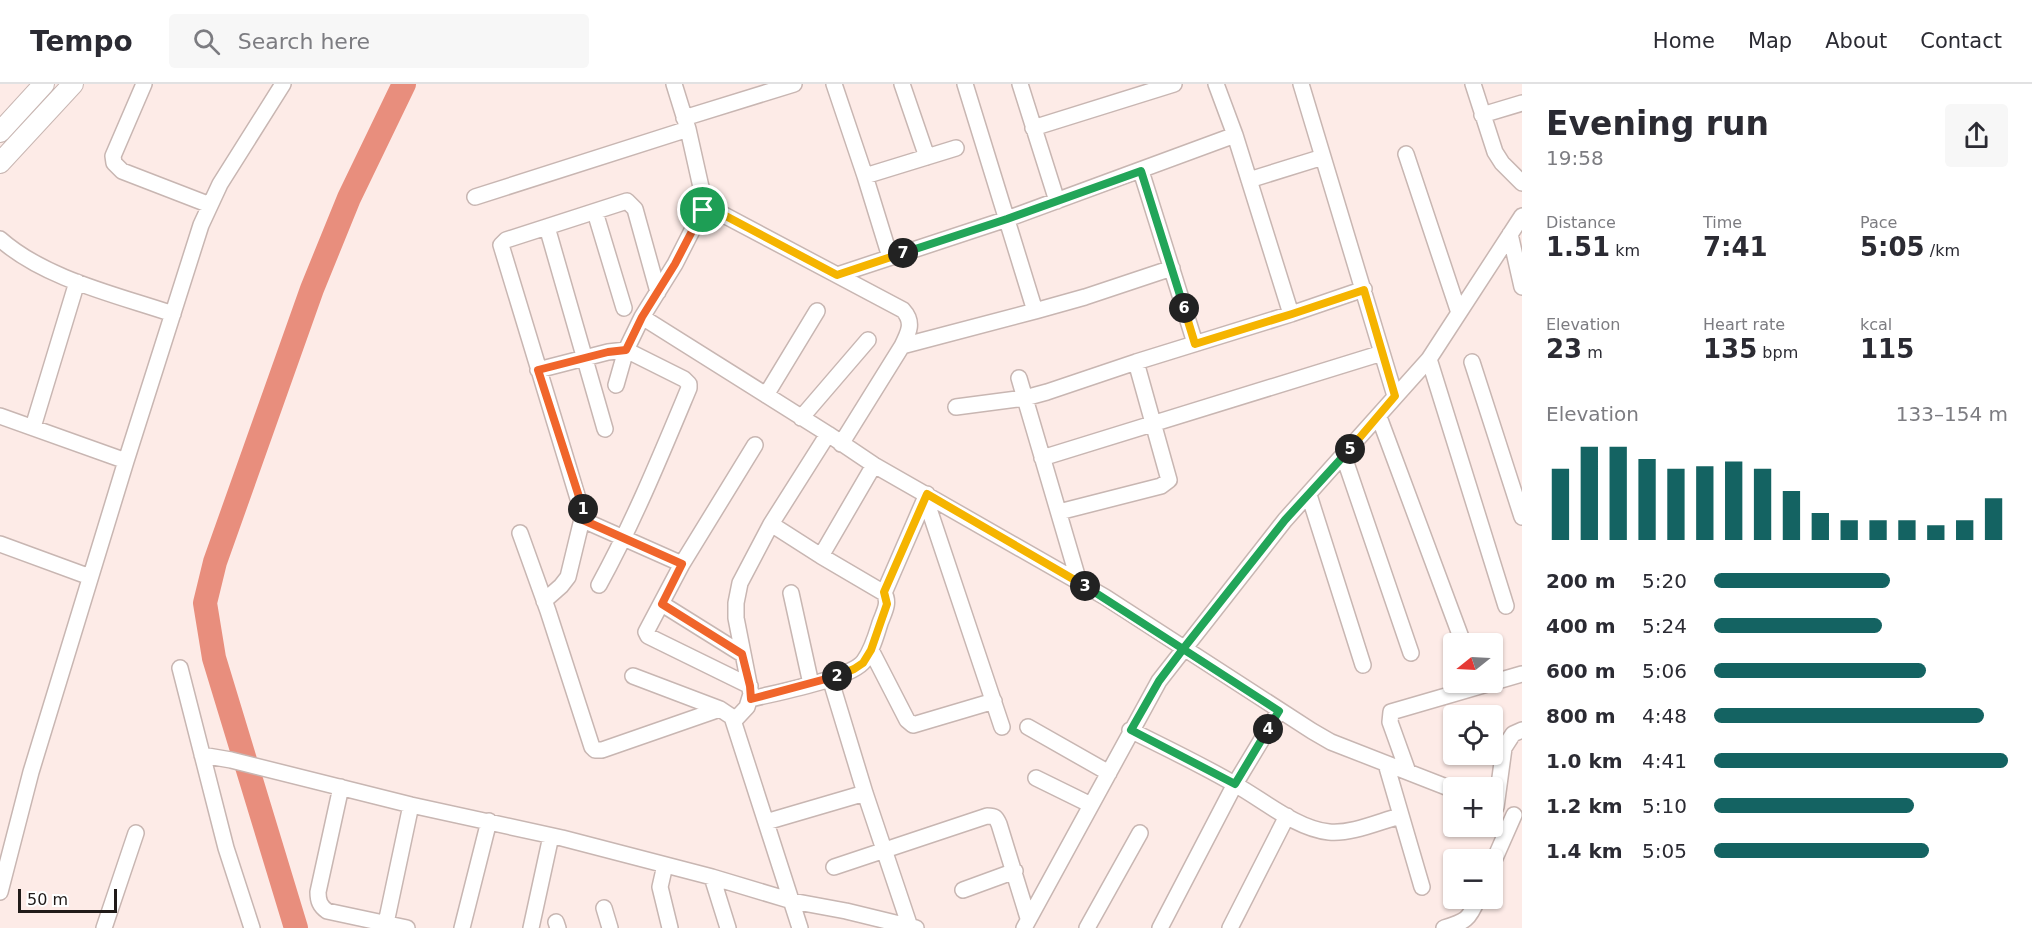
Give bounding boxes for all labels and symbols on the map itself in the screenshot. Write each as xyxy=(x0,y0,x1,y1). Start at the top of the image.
pin xyxy=(677,184,728,235)
pin: 7 xyxy=(888,238,918,268)
pin: 6 xyxy=(1169,293,1199,323)
pin: 5 xyxy=(1335,434,1365,464)
pin: 1 xyxy=(568,494,598,524)
pin: 3 xyxy=(1070,571,1100,601)
north arrow xyxy=(1443,633,1503,693)
pin: 2 xyxy=(822,661,852,691)
pin: 4 xyxy=(1253,714,1283,744)
scale bar xyxy=(18,886,117,914)

